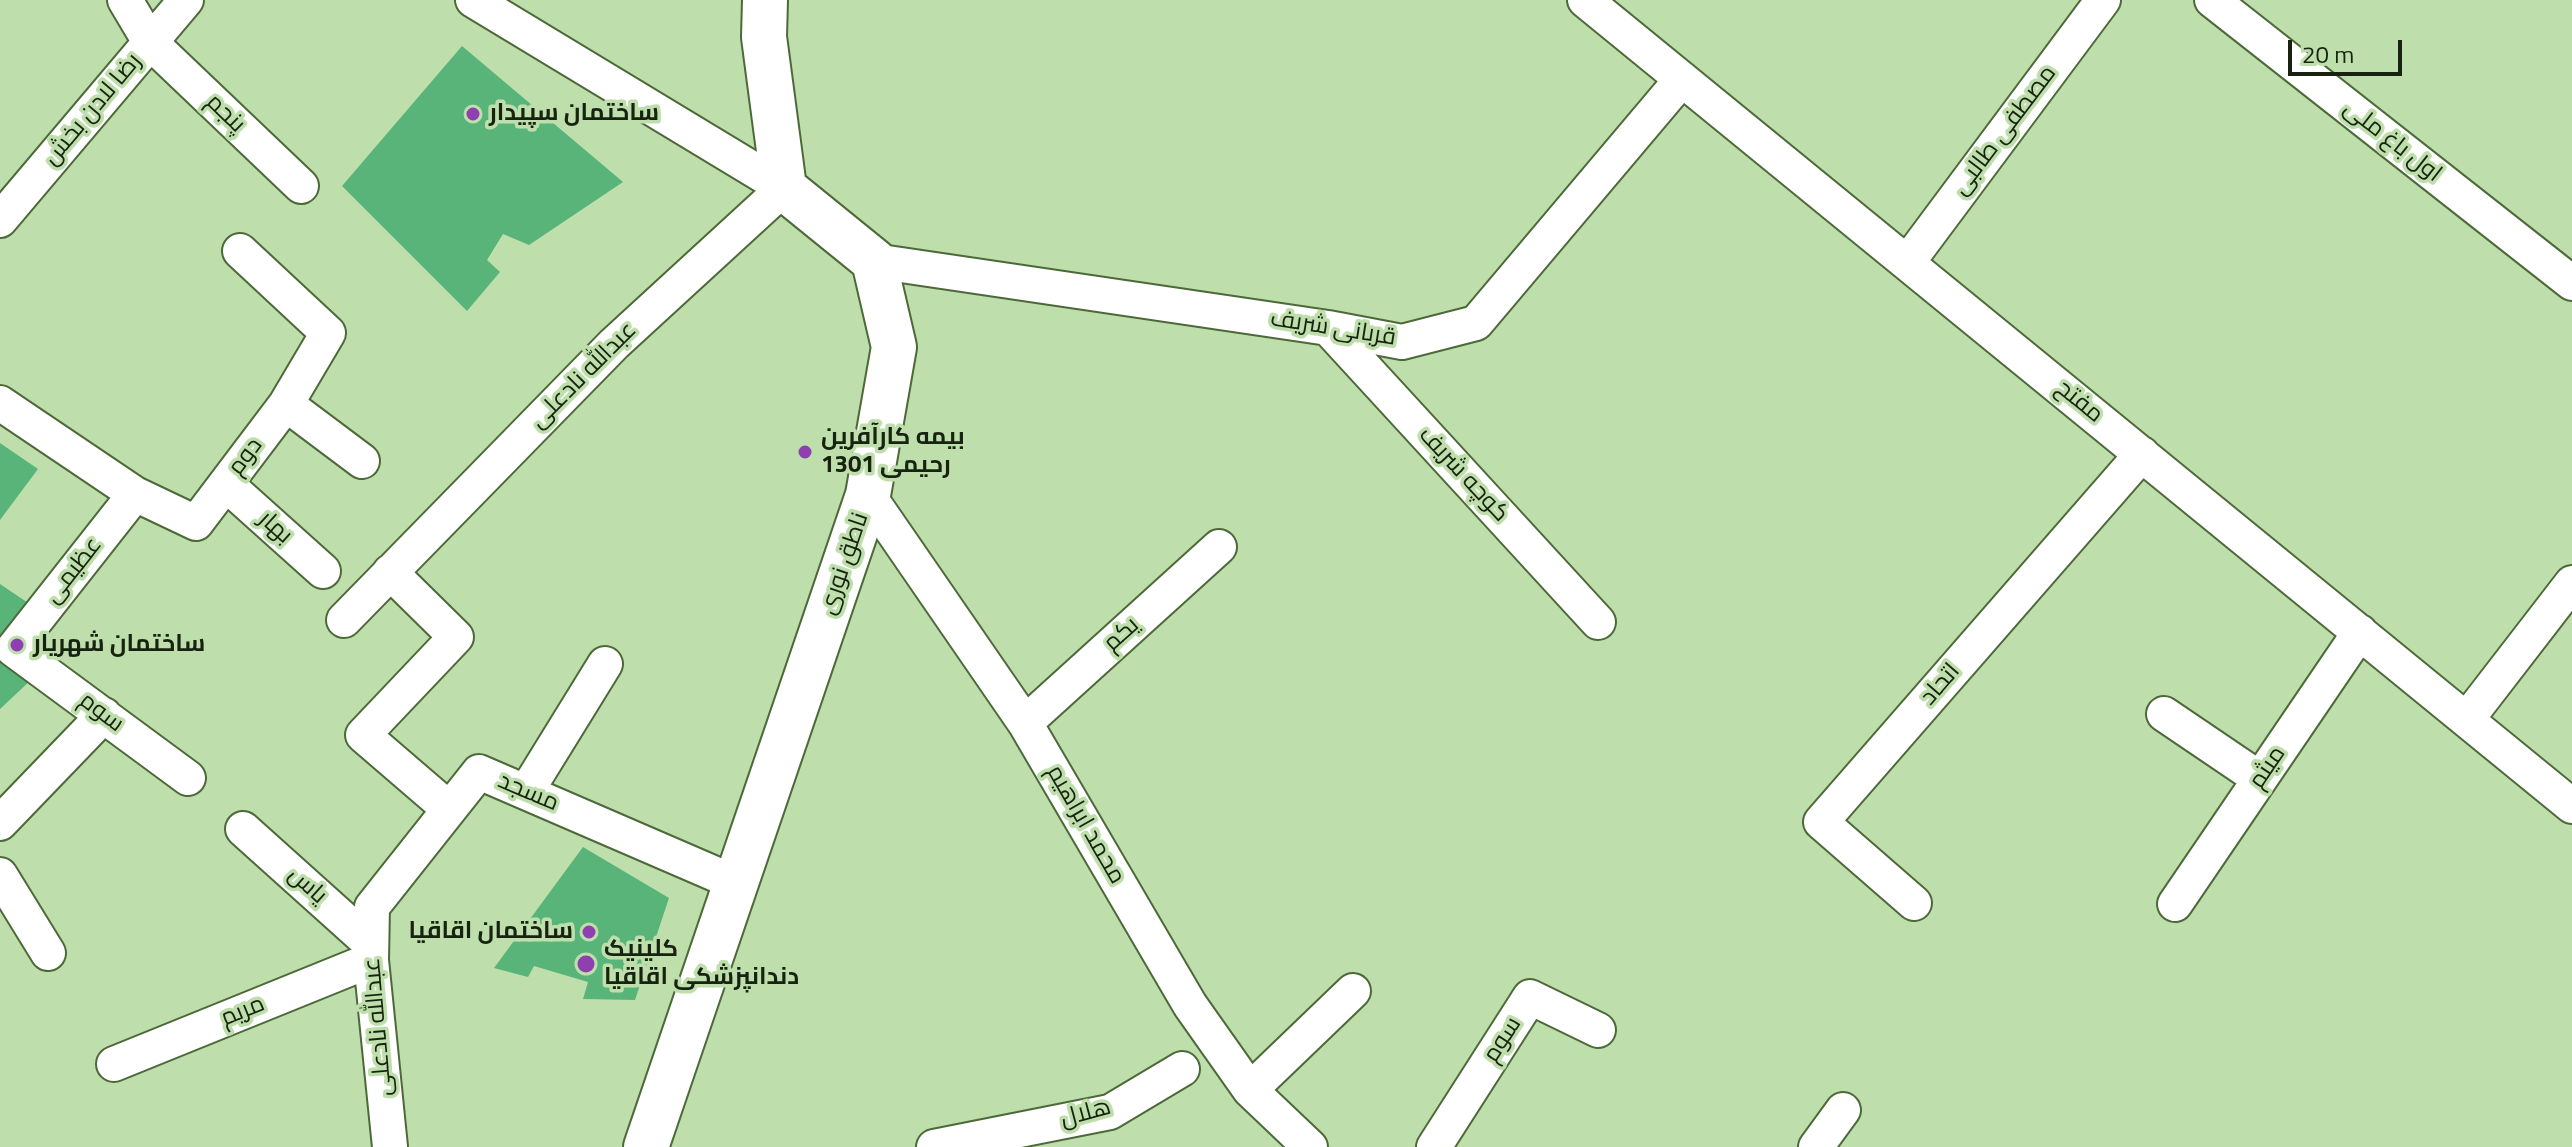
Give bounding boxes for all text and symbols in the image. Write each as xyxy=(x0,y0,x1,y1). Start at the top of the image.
scale bar xyxy=(2292,24,2406,74)
text: 20 m xyxy=(2302,36,2354,72)
street label: رضا لادن بخش xyxy=(38,48,148,172)
street label: مصطفی طالبی xyxy=(1947,60,2063,202)
street label: پنجم xyxy=(199,88,251,140)
street label: اول باغ ملی xyxy=(2337,95,2447,189)
place label: ساختمان سپیدار xyxy=(489,100,659,128)
marker: ساختمان سپیدار xyxy=(464,105,482,123)
street label: قربانی شریف xyxy=(1268,305,1398,353)
street label: عبدالله نادعلی xyxy=(525,317,643,435)
street label: مفتح xyxy=(2049,374,2109,430)
street label: کوچه شریف xyxy=(1412,421,1514,529)
place label: بیمه کارآفرین 1301 رحیمی xyxy=(821,424,965,480)
street label: دوم xyxy=(223,432,269,482)
marker: بیمه کارآفرین 1301 رحیمی xyxy=(796,443,814,461)
street label: بهار xyxy=(252,505,298,551)
street label: ناطق نوری xyxy=(814,509,876,619)
street label: عظیمی xyxy=(39,532,109,610)
street label: یکم xyxy=(1098,612,1146,658)
place label: ساختمان شهریار xyxy=(33,631,205,659)
marker: ساختمان شهریار xyxy=(8,636,26,654)
street label: اتحاد xyxy=(1915,658,1967,712)
street label: سوم xyxy=(73,687,129,739)
street label: میثم xyxy=(2243,741,2293,795)
street label: محمد ابراهیم xyxy=(1039,760,1131,890)
street label: مسجد xyxy=(493,767,563,819)
street label: یاس xyxy=(282,861,332,911)
place label: ساختمان اقاقیا xyxy=(408,918,573,946)
marker: ساختمان اقاقیا xyxy=(580,923,598,941)
place label: کلینیک دندانپزشکی اقاقیا xyxy=(604,936,799,992)
marker: کلینیک دندانپزشکی اقاقیا xyxy=(575,953,597,975)
street label: عبدالله نادعلی xyxy=(359,957,399,1097)
street label: مریم xyxy=(217,990,269,1034)
street label: سوم xyxy=(1478,1012,1528,1068)
street label: هلال xyxy=(1058,1093,1114,1135)

